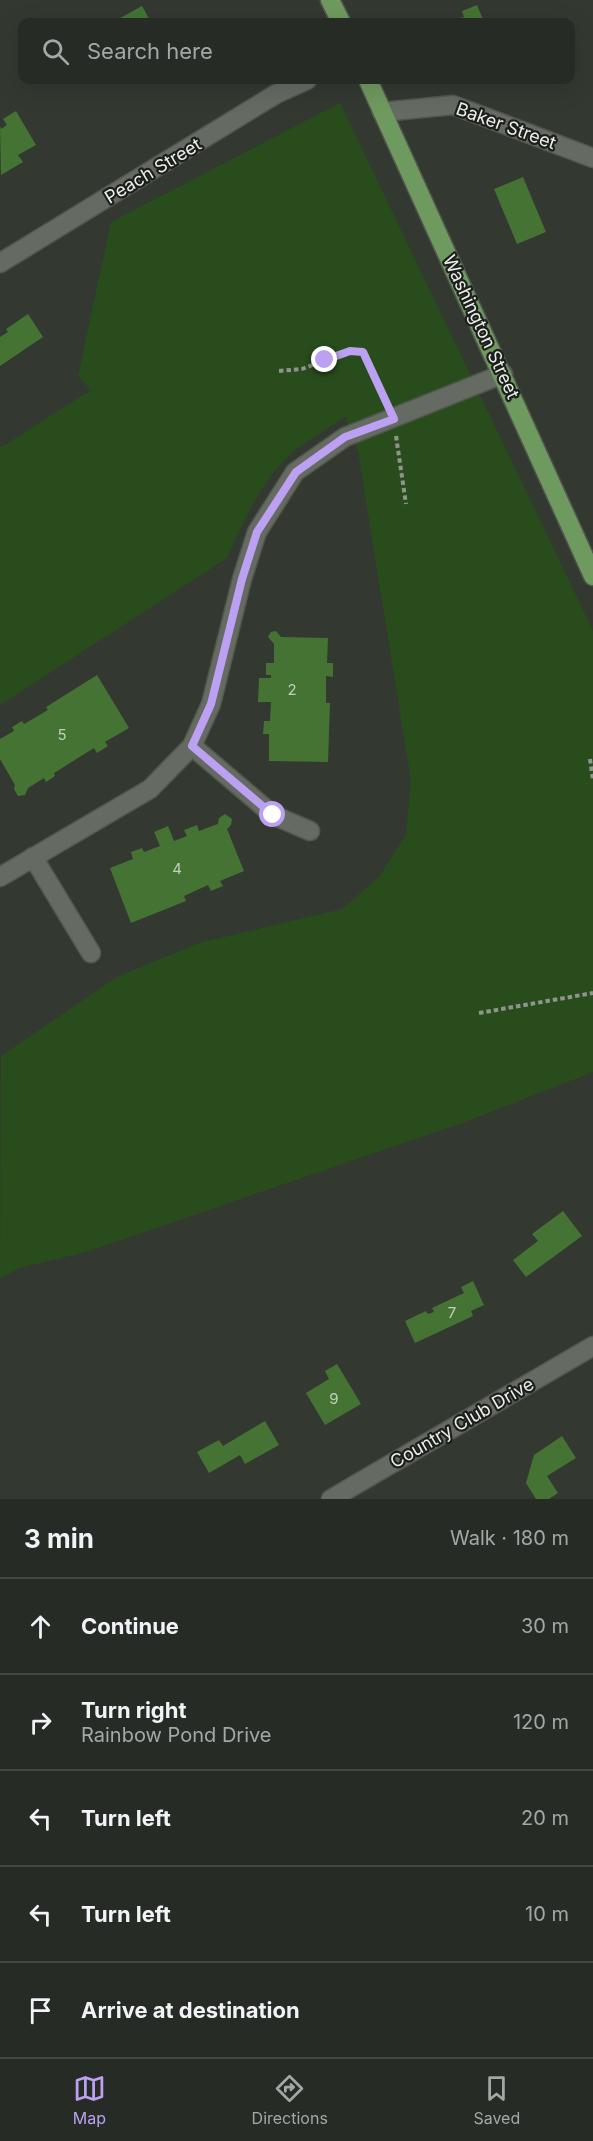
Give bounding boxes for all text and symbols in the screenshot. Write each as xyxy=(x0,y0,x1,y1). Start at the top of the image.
search box xyxy=(18,18,575,84)
icon: search xyxy=(39,35,72,68)
text: Search here xyxy=(87,38,213,64)
street label: Baker Street xyxy=(453,98,559,153)
street label: Peach Street xyxy=(101,133,205,208)
street label: Washington Street xyxy=(439,252,524,402)
route end xyxy=(311,346,337,372)
house number: 2 xyxy=(287,680,297,699)
house number: 5 xyxy=(57,725,67,744)
route start xyxy=(259,801,285,827)
house number: 4 xyxy=(172,859,182,878)
house number: 7 xyxy=(448,1303,456,1322)
street label: Country Club Drive xyxy=(386,1373,537,1472)
house number: 9 xyxy=(329,1389,339,1408)
text: 3 min xyxy=(24,1523,94,1554)
text: Walk · 180 m xyxy=(450,1526,569,1550)
icon: ahead xyxy=(24,1610,57,1643)
text: Continue xyxy=(81,1613,179,1639)
text: 30 m xyxy=(521,1614,569,1638)
text: Turn right xyxy=(81,1697,187,1723)
icon: right xyxy=(24,1706,57,1739)
text: 120 m xyxy=(513,1710,569,1734)
text: Rainbow Pond Drive xyxy=(81,1723,272,1747)
icon: left xyxy=(24,1802,57,1835)
text: Turn left xyxy=(81,1805,171,1831)
text: 20 m xyxy=(521,1806,569,1830)
icon: left xyxy=(24,1898,57,1931)
text: Turn left xyxy=(81,1901,171,1927)
text: 10 m xyxy=(525,1902,569,1926)
icon: arrive xyxy=(24,1994,57,2027)
text: Arrive at destination xyxy=(81,1997,300,2023)
tab: Map xyxy=(73,2072,106,2128)
tab: Directions xyxy=(252,2072,328,2128)
tab: Saved xyxy=(473,2072,520,2128)

